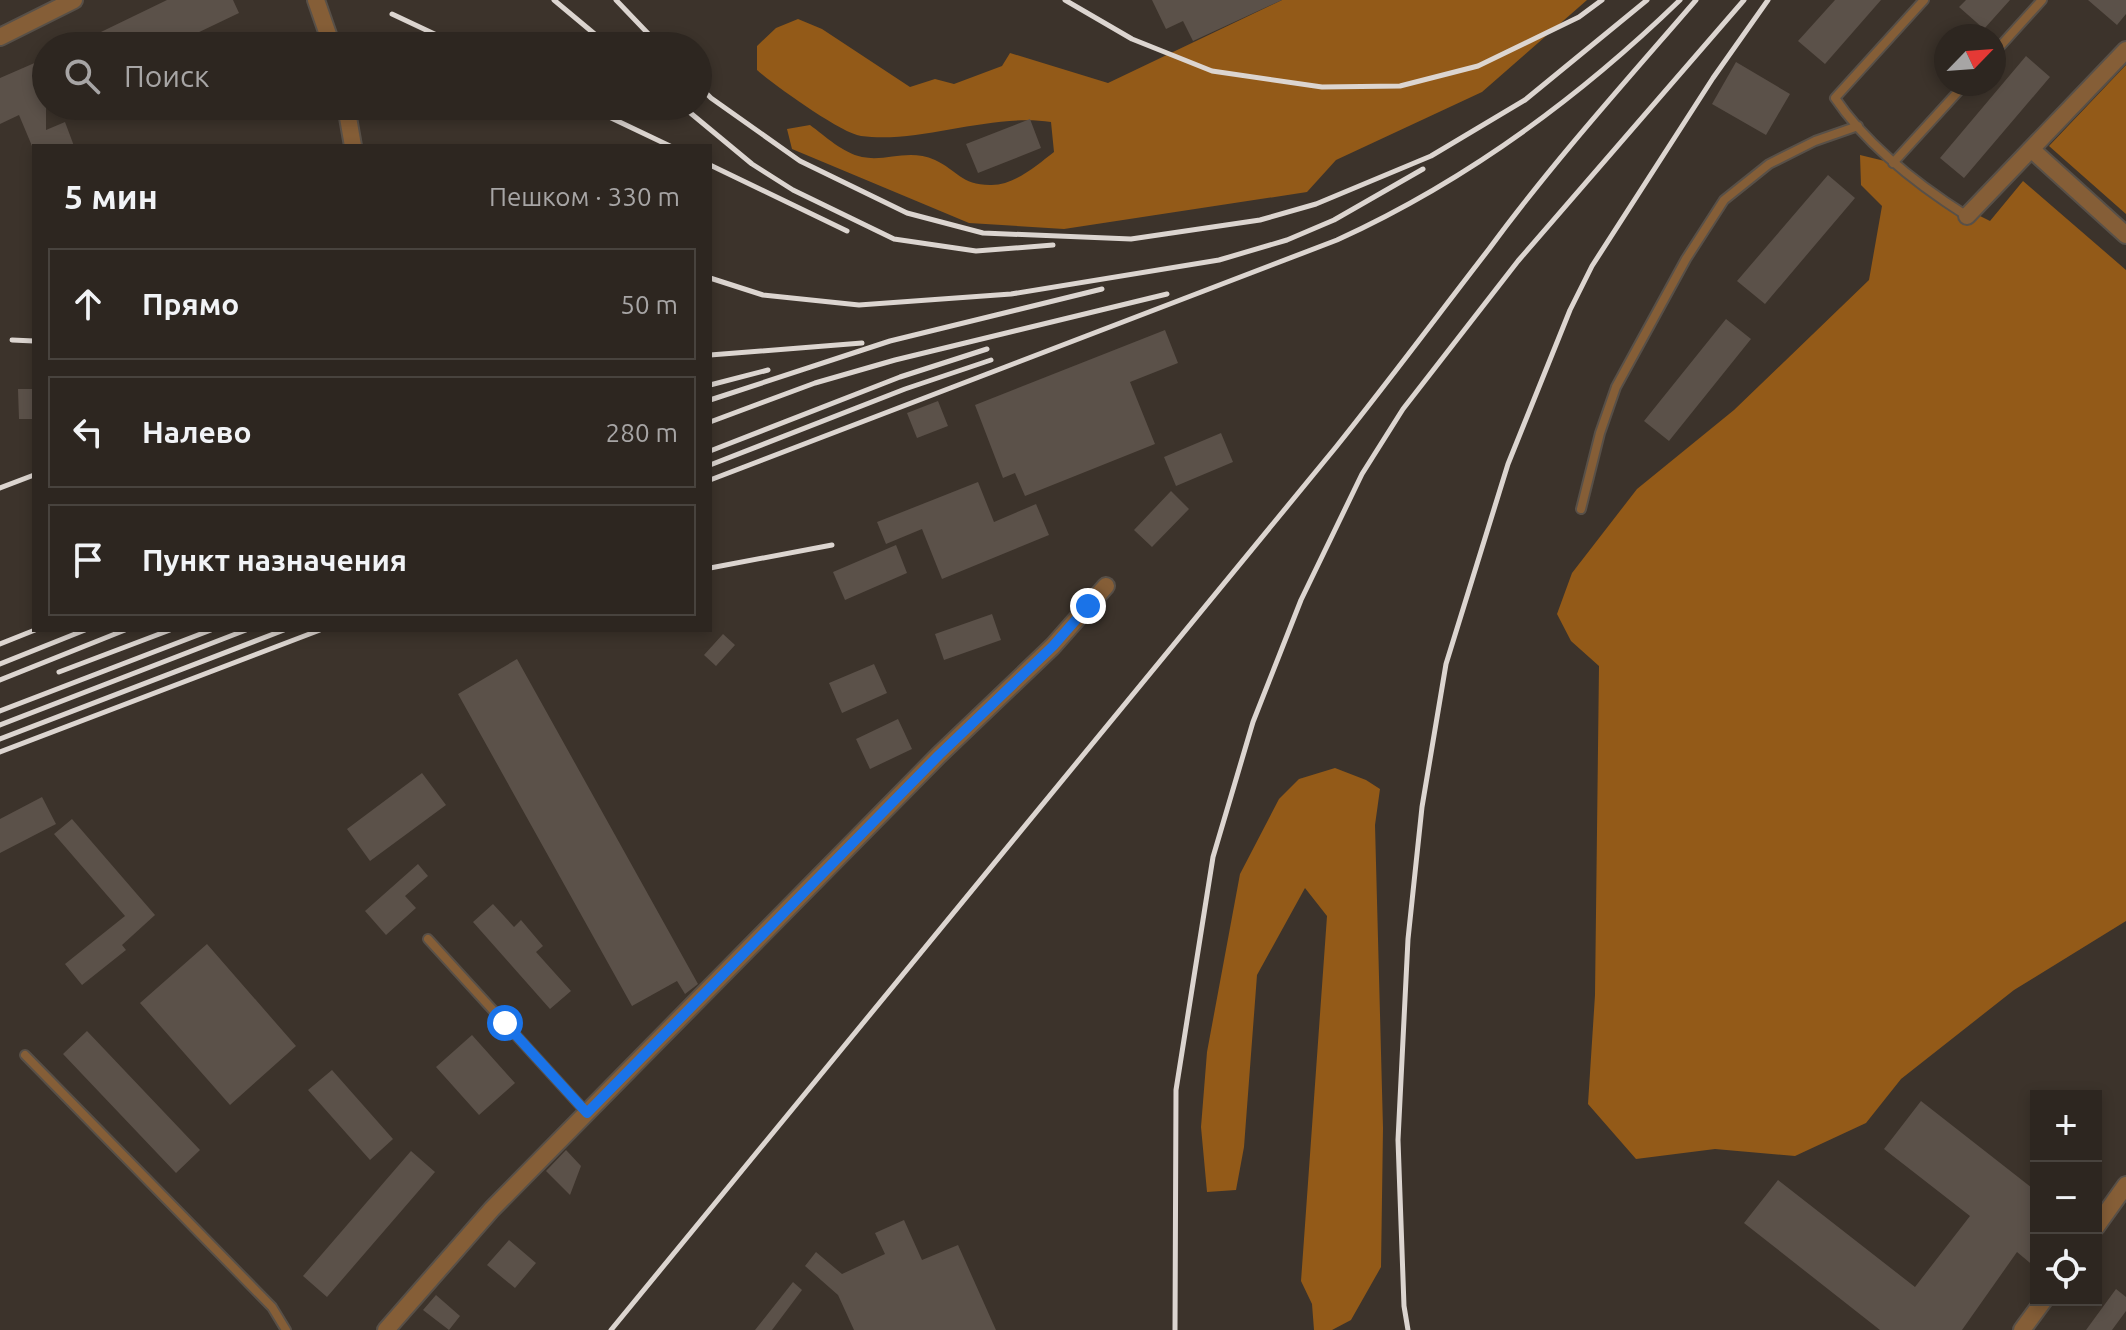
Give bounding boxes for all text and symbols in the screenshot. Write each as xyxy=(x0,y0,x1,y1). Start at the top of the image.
north arrow xyxy=(1934,24,2006,96)
search box xyxy=(32,32,712,120)
icon: search xyxy=(60,54,104,98)
text: Поиск xyxy=(124,59,209,93)
text: 5 мин xyxy=(64,177,158,215)
text: Пешком · 330 m xyxy=(489,182,680,211)
icon: ahead xyxy=(66,282,110,326)
text: Прямо xyxy=(142,287,239,321)
text: 50 m xyxy=(620,290,678,319)
icon: left xyxy=(66,410,110,454)
text: Налево xyxy=(142,415,252,449)
text: 280 m xyxy=(606,418,678,447)
icon: arrive xyxy=(66,538,110,582)
text: Пункт назначения xyxy=(142,543,407,577)
route end xyxy=(1070,588,1106,624)
route start xyxy=(487,1005,523,1041)
map controls xyxy=(2030,1090,2102,1306)
button: + xyxy=(2030,1090,2102,1162)
button: − xyxy=(2030,1162,2102,1234)
button: locate xyxy=(2030,1234,2102,1306)

